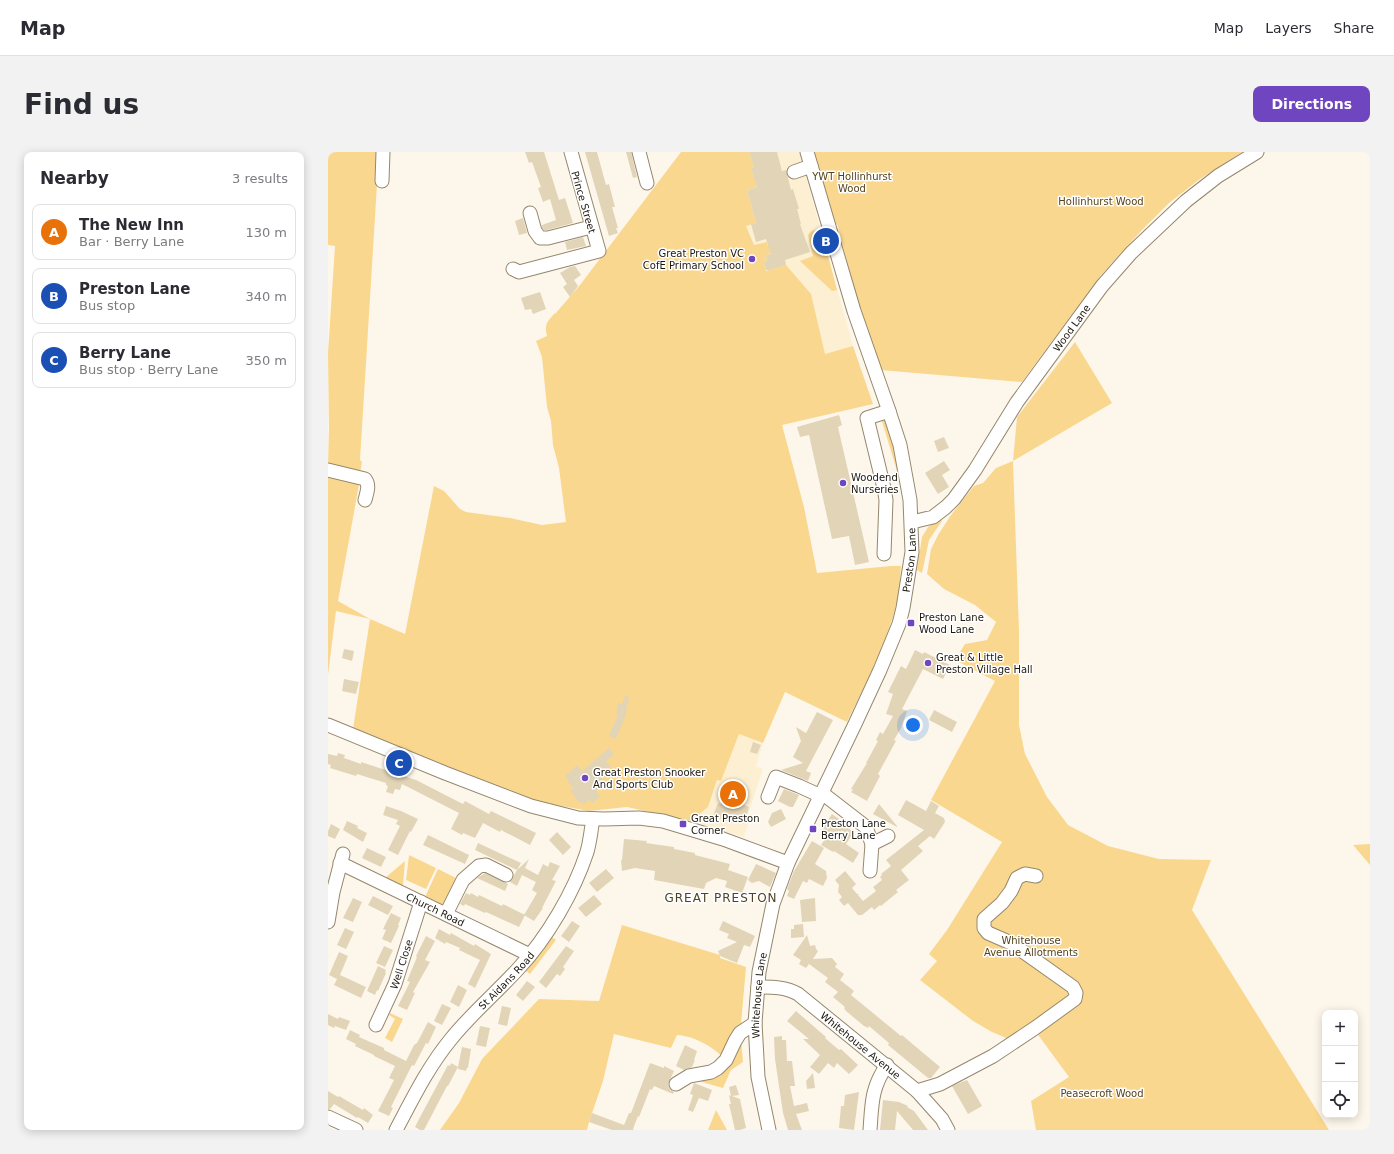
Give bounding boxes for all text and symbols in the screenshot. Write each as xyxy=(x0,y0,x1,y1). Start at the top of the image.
text: Map xyxy=(20,17,65,39)
text: Map xyxy=(1214,20,1243,36)
text: Layers xyxy=(1265,20,1312,36)
text: Share xyxy=(1334,20,1374,36)
button: Directions xyxy=(1253,86,1370,122)
text: Find us xyxy=(24,88,139,121)
text: Nearby xyxy=(40,168,109,188)
street label: Prince Street xyxy=(569,170,598,235)
text: 3 results xyxy=(232,171,288,186)
park label: YWT Hollinhurst Wood xyxy=(811,171,892,194)
park label: Hollinhurst Wood xyxy=(1058,196,1144,207)
text: The New Inn xyxy=(79,216,184,234)
text: A xyxy=(49,225,59,240)
text: 130 m xyxy=(245,225,287,240)
pin: B xyxy=(813,226,839,256)
text: Bar · Berry Lane xyxy=(79,234,184,249)
place label: Great Preston VC CofE Primary School xyxy=(643,248,744,271)
marker: Great Preston VC CofE Primary School xyxy=(747,254,757,264)
text: Preston Lane xyxy=(79,280,190,298)
text: B xyxy=(49,289,59,304)
text: 340 m xyxy=(245,289,287,304)
text: Bus stop xyxy=(79,298,135,313)
street label: Wood Lane xyxy=(1051,303,1093,354)
text: Berry Lane xyxy=(79,344,171,362)
text: C xyxy=(49,353,59,368)
text: 350 m xyxy=(245,353,287,368)
text: Bus stop · Berry Lane xyxy=(79,362,218,377)
place label: Woodend Nurseries xyxy=(851,472,899,495)
marker: Woodend Nurseries xyxy=(838,478,848,488)
street label: Preston Lane xyxy=(901,528,918,593)
place label: Preston Lane Wood Lane xyxy=(919,612,984,635)
marker: Preston Lane Wood Lane xyxy=(906,618,916,628)
place label: Great & Little Preston Village Hall xyxy=(936,652,1033,675)
marker: Great & Little Preston Village Hall xyxy=(923,658,933,668)
your location xyxy=(903,715,923,735)
pin: C xyxy=(386,748,412,778)
place label: Great Preston Snooker And Sports Club xyxy=(593,767,706,790)
marker: Great Preston Snooker And Sports Club xyxy=(580,773,590,783)
pin: A xyxy=(720,779,746,809)
place label: Great Preston Corner xyxy=(691,813,760,836)
place label: Preston Lane Berry Lane xyxy=(821,818,886,841)
marker: Great Preston Corner xyxy=(678,819,688,829)
marker: Preston Lane Berry Lane xyxy=(808,824,818,834)
street label: Church Road xyxy=(404,891,466,928)
district label: GREAT PRESTON xyxy=(664,891,778,905)
park label: Whitehouse Avenue Allotments xyxy=(984,935,1078,958)
street label: Well Close xyxy=(388,938,415,991)
street label: St Aidans Road xyxy=(476,950,537,1012)
street label: Whitehouse Lane xyxy=(750,951,769,1039)
street label: Whitehouse Avenue xyxy=(818,1010,903,1081)
map controls xyxy=(1322,1010,1358,1118)
button: + xyxy=(1322,1010,1358,1046)
button: − xyxy=(1322,1046,1358,1082)
button: locate xyxy=(1322,1082,1358,1118)
park label: Peasecroft Wood xyxy=(1060,1088,1144,1099)

